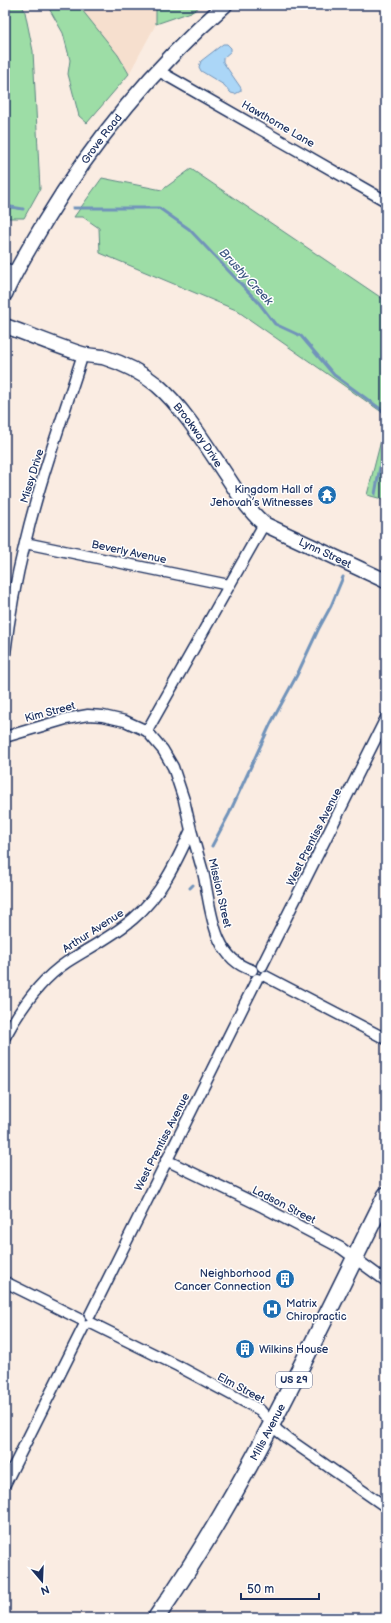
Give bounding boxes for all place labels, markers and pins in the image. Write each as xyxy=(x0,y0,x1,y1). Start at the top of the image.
place label: Kingdom Hall of Jehovah’s Witnesses xyxy=(210,483,314,509)
temple icon: Kingdom Hall of Jehovah’s Witnesses xyxy=(316,484,338,506)
place label: Neighborhood Cancer Connection xyxy=(174,1267,271,1293)
building icon: Neighborhood Cancer Connection xyxy=(274,1268,296,1290)
place label: Matrix Chiropractic xyxy=(286,1297,347,1323)
hospital icon: Matrix Chiropractic xyxy=(261,1298,283,1320)
building icon: Wilkins House xyxy=(234,1338,256,1360)
place label: Wilkins House xyxy=(259,1343,329,1356)

